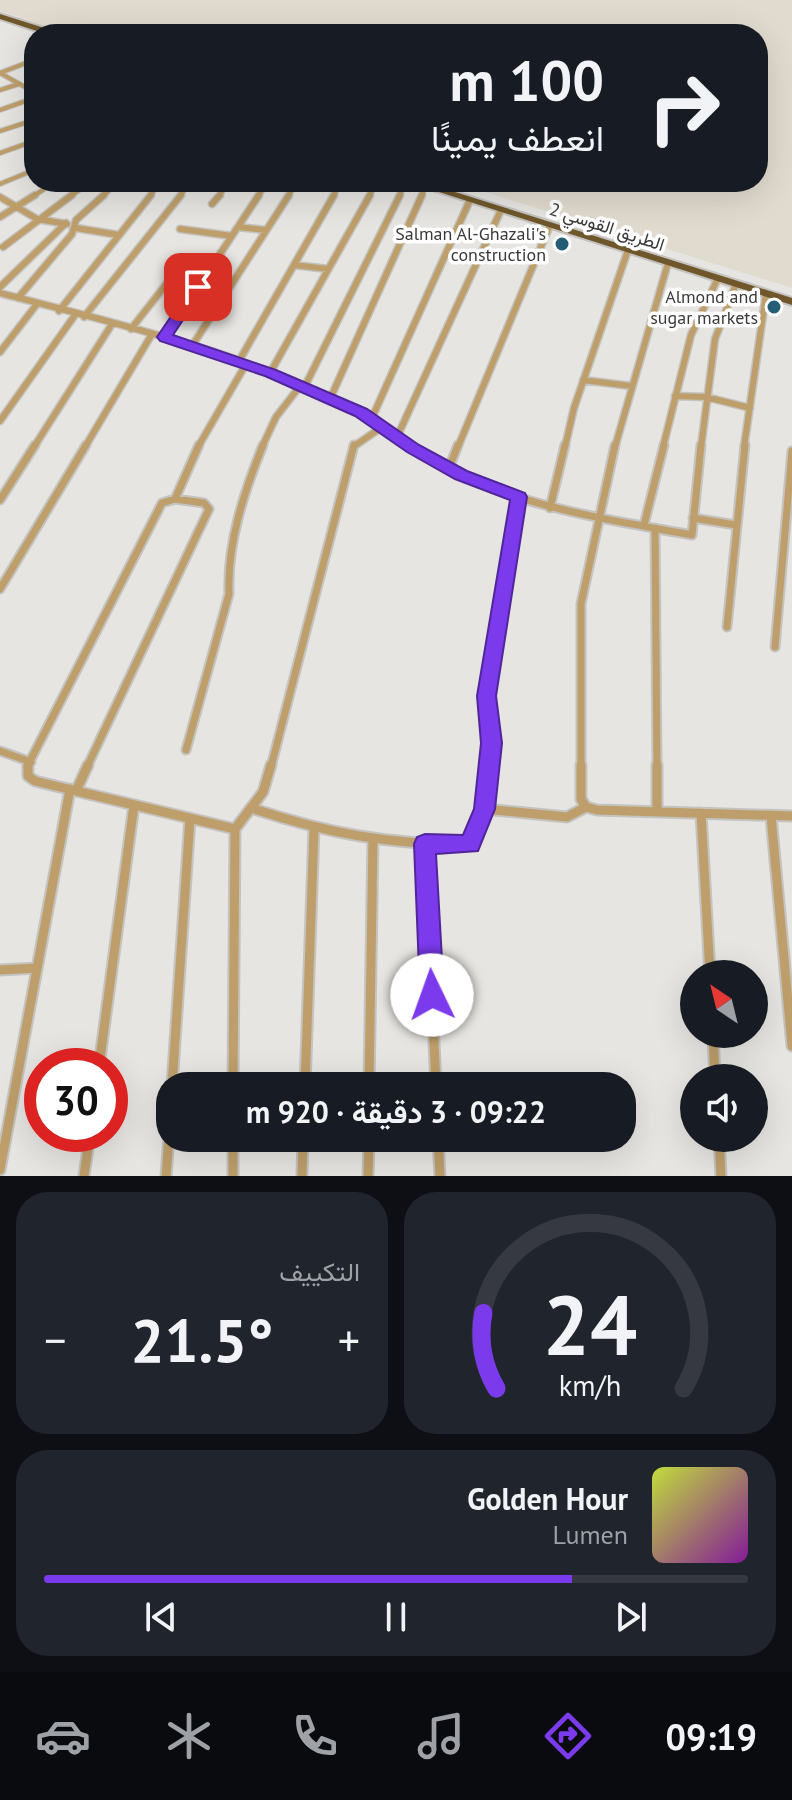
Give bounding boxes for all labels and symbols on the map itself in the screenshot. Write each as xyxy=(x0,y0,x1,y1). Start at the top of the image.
street label: الطريق القوسي 2 xyxy=(546,197,668,260)
place label: Salman Al-Ghazali's construction xyxy=(395,222,546,266)
marker: Salman Al-Ghazali's construction xyxy=(553,235,571,253)
pin xyxy=(164,253,232,321)
place label: Almond and sugar markets xyxy=(650,285,758,329)
marker: Almond and sugar markets xyxy=(765,298,783,316)
position arrow xyxy=(390,953,474,1037)
north arrow xyxy=(680,960,768,1048)
speed limit sign: 30 xyxy=(24,1048,128,1152)

